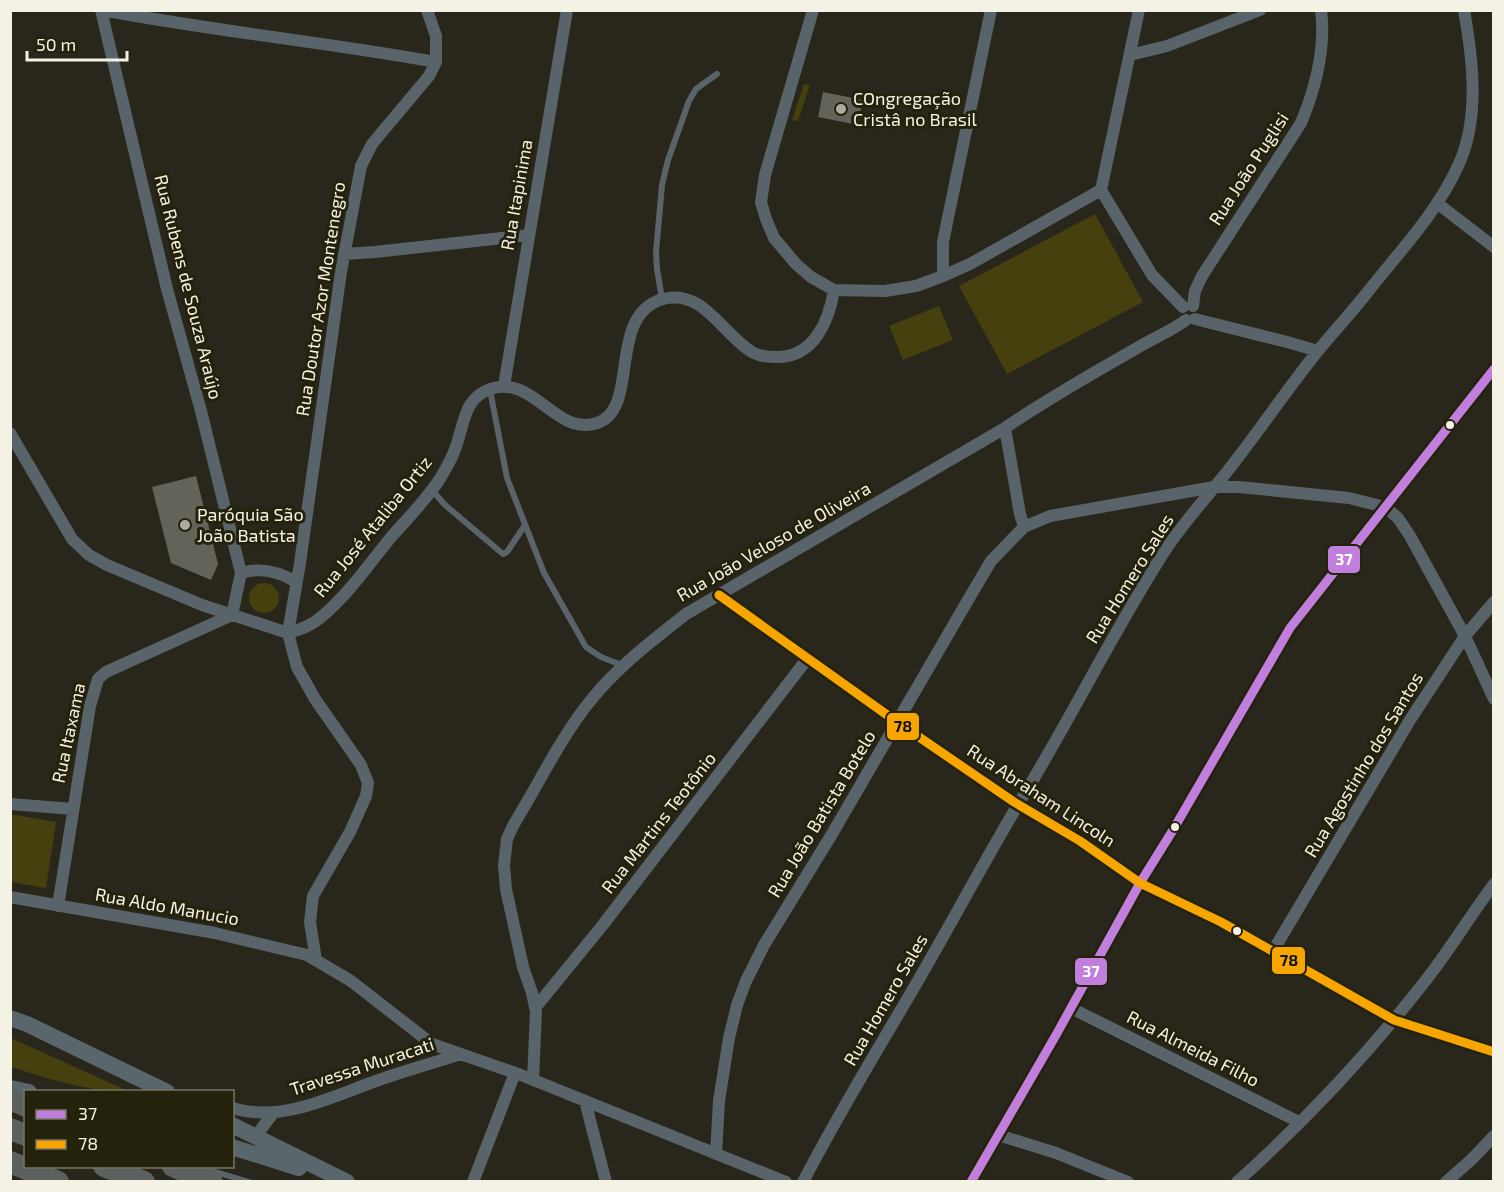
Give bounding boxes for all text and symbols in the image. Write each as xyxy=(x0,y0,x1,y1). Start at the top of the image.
scale bar xyxy=(27,24,128,62)
text: 50 m xyxy=(36,33,76,55)
place label: COngregação Cristâ no Brasil xyxy=(853,87,977,130)
marker: COngregação Cristâ no Brasil xyxy=(834,102,848,116)
street label: Rua João Puglisi xyxy=(1204,108,1293,229)
street label: Rua Itapinima xyxy=(495,138,537,252)
street label: Rua Rubens de Souza Araújo xyxy=(150,172,228,401)
street label: Rua Doutor Azor Montenegro xyxy=(291,180,349,418)
unlabelled marker xyxy=(1444,419,1456,431)
street label: Rua José Ataliba Ortiz xyxy=(309,451,436,601)
street label: Rua João Veloso de Oliveira xyxy=(673,477,874,606)
place label: Paróquia São João Batista xyxy=(197,503,304,546)
street label: Rua Homero Sales xyxy=(1081,510,1178,647)
marker: Paróquia São João Batista xyxy=(178,518,192,532)
line badge: 37 xyxy=(1327,545,1361,574)
text: 37 xyxy=(1335,549,1353,568)
street label: Rua Agostinho dos Santos xyxy=(1299,668,1427,861)
street label: Rua Itaxama xyxy=(47,681,89,785)
line badge: 78 xyxy=(886,712,920,741)
text: 78 xyxy=(894,716,912,735)
street label: Rua João Batista Botelo xyxy=(762,726,880,901)
street label: Rua Abraham Lincoln xyxy=(963,739,1120,851)
street label: Rua Martins Teotônio xyxy=(596,747,720,897)
unlabelled marker xyxy=(1169,821,1181,833)
street label: Rua Aldo Manucio xyxy=(93,883,241,930)
unlabelled marker xyxy=(1231,925,1243,937)
street label: Rua Homero Sales xyxy=(839,930,932,1069)
line badge: 78 xyxy=(1271,946,1306,975)
text: 78 xyxy=(1280,950,1298,969)
line badge: 37 xyxy=(1074,957,1108,986)
text: 37 xyxy=(1082,961,1100,980)
street label: Rua Almeida Filho xyxy=(1124,1005,1263,1091)
street label: Travessa Muracati xyxy=(287,1032,437,1100)
legend xyxy=(24,1090,234,1168)
text: 37 xyxy=(78,1102,97,1124)
text: 78 xyxy=(78,1132,98,1154)

